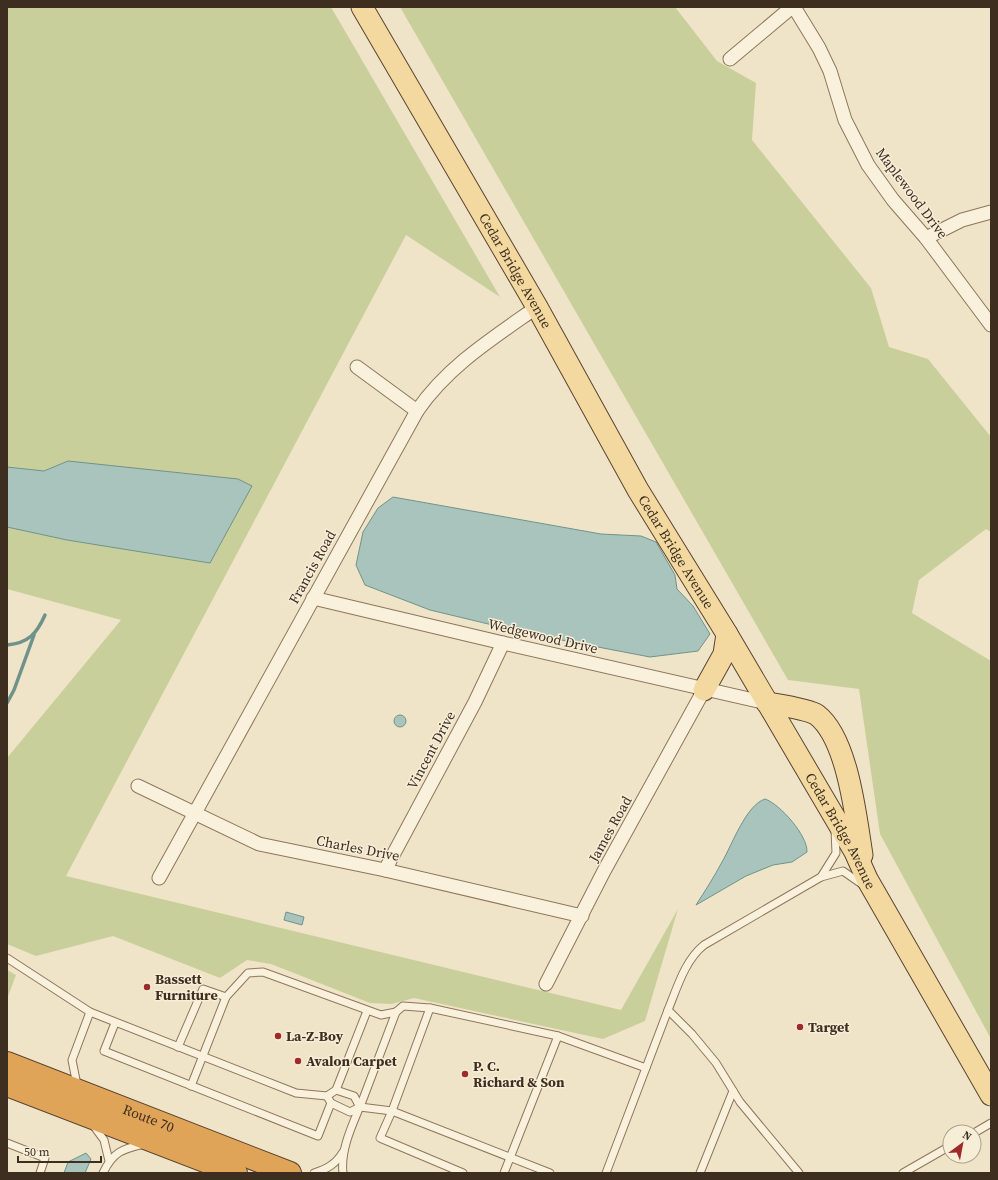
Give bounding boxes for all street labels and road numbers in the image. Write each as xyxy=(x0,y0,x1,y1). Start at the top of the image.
street label: Maplewood Drive xyxy=(871,143,953,243)
street label: Cedar Bridge Avenue xyxy=(474,209,557,332)
street label: Cedar Bridge Avenue xyxy=(633,491,719,613)
street label: Francis Road xyxy=(284,527,340,607)
street label: Wedgewood Drive xyxy=(486,614,600,658)
street label: Vincent Drive xyxy=(402,708,460,792)
street label: Cedar Bridge Avenue xyxy=(801,769,881,893)
street label: James Road xyxy=(583,792,636,867)
street label: Charles Drive xyxy=(315,830,401,866)
street label: Route 70 xyxy=(120,1099,177,1137)

